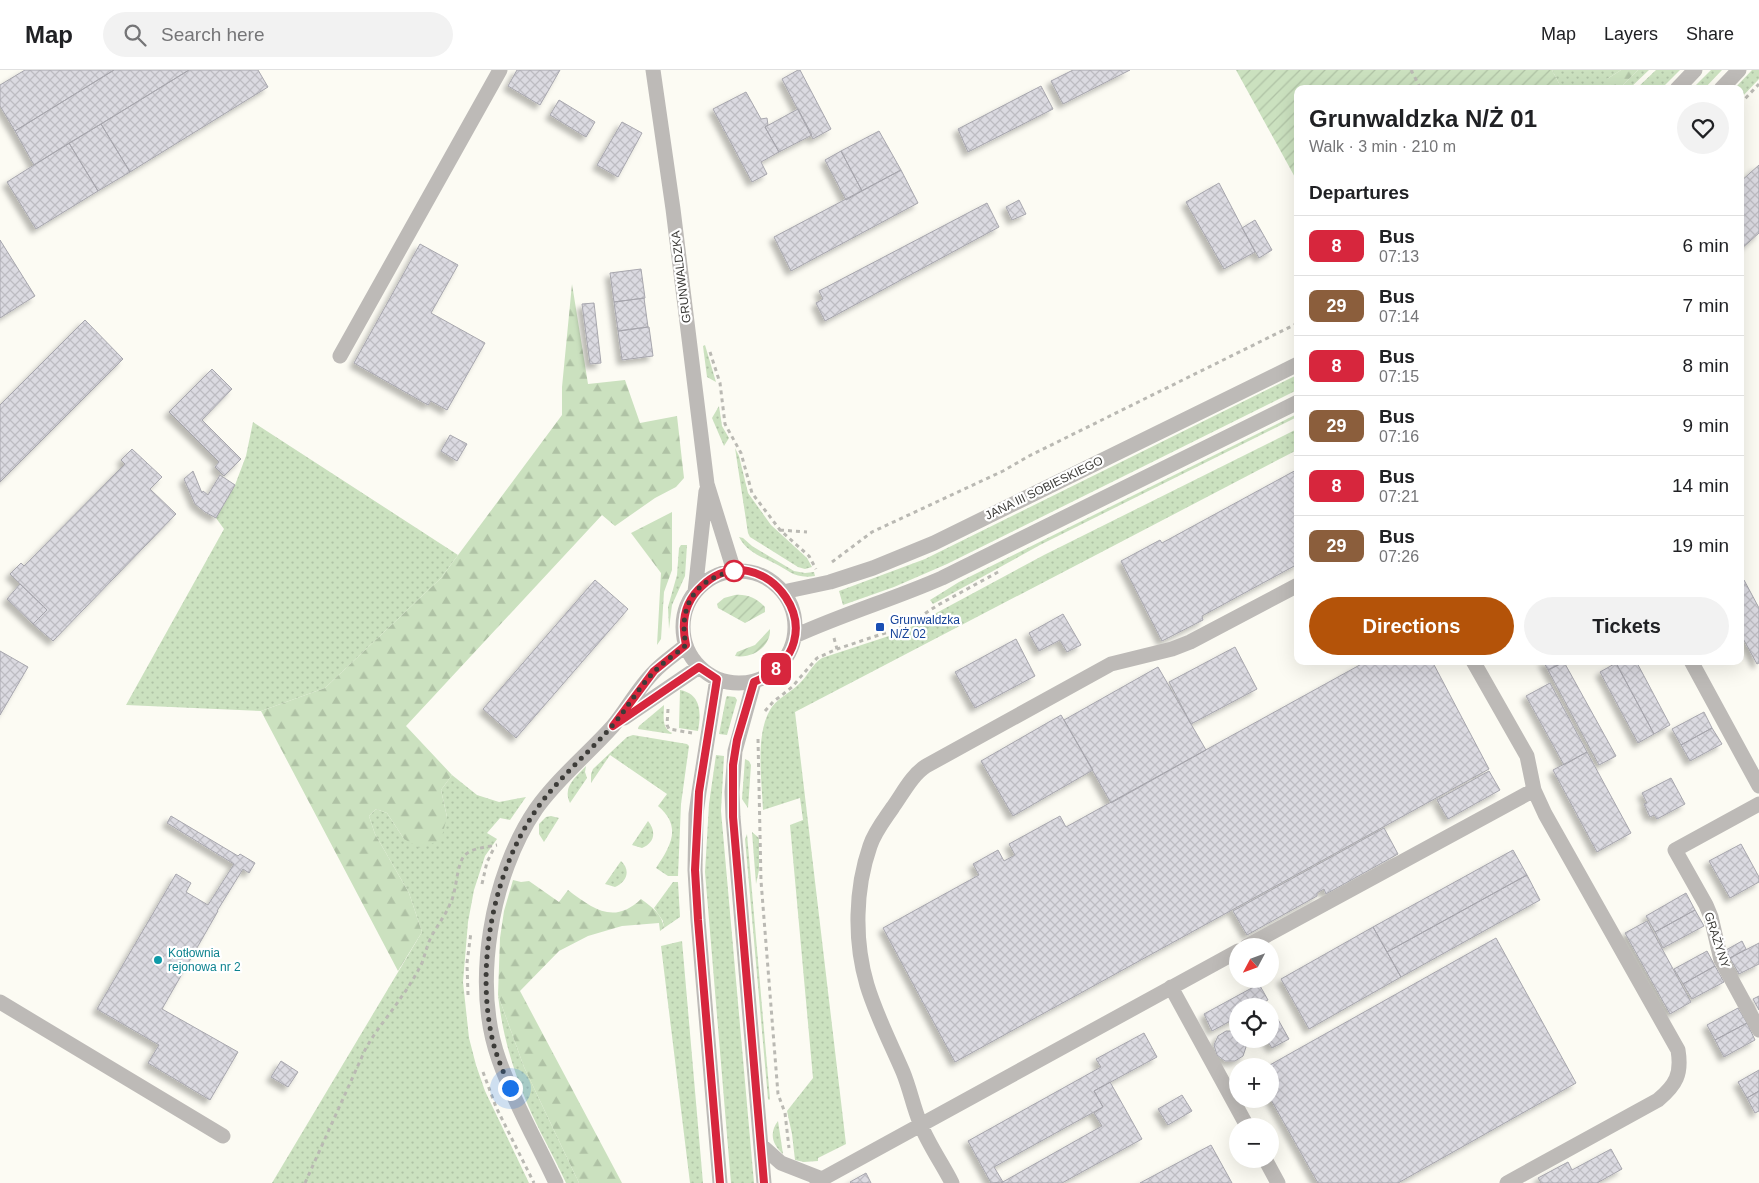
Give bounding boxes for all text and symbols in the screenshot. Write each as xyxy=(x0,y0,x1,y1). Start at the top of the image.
search box xyxy=(103,12,453,57)
text: Map xyxy=(25,21,73,48)
icon: search xyxy=(121,21,149,49)
text: Search here xyxy=(161,24,265,45)
text: Map xyxy=(1541,24,1576,44)
text: Layers xyxy=(1604,24,1658,44)
text: Share xyxy=(1686,24,1734,44)
button: heart xyxy=(1677,102,1729,154)
text: Grunwaldzka N/Ż 01 xyxy=(1309,105,1537,132)
text: Walk · 3 min · 210 m xyxy=(1309,138,1456,155)
text: Departures xyxy=(1309,182,1409,203)
text: Bus xyxy=(1379,226,1415,247)
street label: GRUNWALDZKA xyxy=(668,230,694,324)
text: 6 min xyxy=(1683,235,1729,256)
text: 8 xyxy=(1331,236,1342,256)
text: 07:13 xyxy=(1379,248,1419,265)
text: Bus xyxy=(1379,286,1415,307)
text: 7 min xyxy=(1683,295,1729,316)
text: 29 xyxy=(1326,296,1347,316)
text: 07:14 xyxy=(1379,308,1419,325)
text: Bus xyxy=(1379,346,1415,367)
text: 8 min xyxy=(1683,355,1729,376)
text: 8 xyxy=(1331,356,1342,376)
text: 07:15 xyxy=(1379,368,1419,385)
text: Bus xyxy=(1379,406,1415,427)
text: 9 min xyxy=(1683,415,1729,436)
text: 29 xyxy=(1326,416,1347,436)
text: 07:16 xyxy=(1379,428,1419,445)
street label: JANA III SOBIESKIEGO xyxy=(983,453,1105,523)
text: Bus xyxy=(1379,466,1415,487)
text: 14 min xyxy=(1672,475,1729,496)
text: 8 xyxy=(1331,476,1342,496)
text: 07:21 xyxy=(1379,488,1419,505)
text: Bus xyxy=(1379,526,1415,547)
text: 19 min xyxy=(1672,535,1729,556)
text: 29 xyxy=(1326,536,1347,556)
text: 07:26 xyxy=(1379,548,1419,565)
unlabelled marker xyxy=(723,560,745,582)
button: Directions xyxy=(1309,597,1514,655)
button: Tickets xyxy=(1524,597,1729,655)
place label: Grunwaldzka N/Ż 02 xyxy=(890,613,960,641)
marker: Grunwaldzka N/Ż 02 xyxy=(874,621,886,633)
line badge: 8 xyxy=(760,653,792,685)
text: 8 xyxy=(771,659,781,679)
street label: GRAŻYNY xyxy=(1701,910,1733,970)
north arrow xyxy=(1229,938,1279,988)
map controls xyxy=(1229,938,1279,1168)
place label: Kotłownia rejonowa nr 2 xyxy=(168,946,241,974)
marker: Kotłownia rejonowa nr 2 xyxy=(152,954,164,966)
button: locate xyxy=(1229,998,1279,1048)
button: + xyxy=(1229,1058,1279,1108)
your location xyxy=(498,1076,523,1101)
button: − xyxy=(1229,1118,1279,1168)

